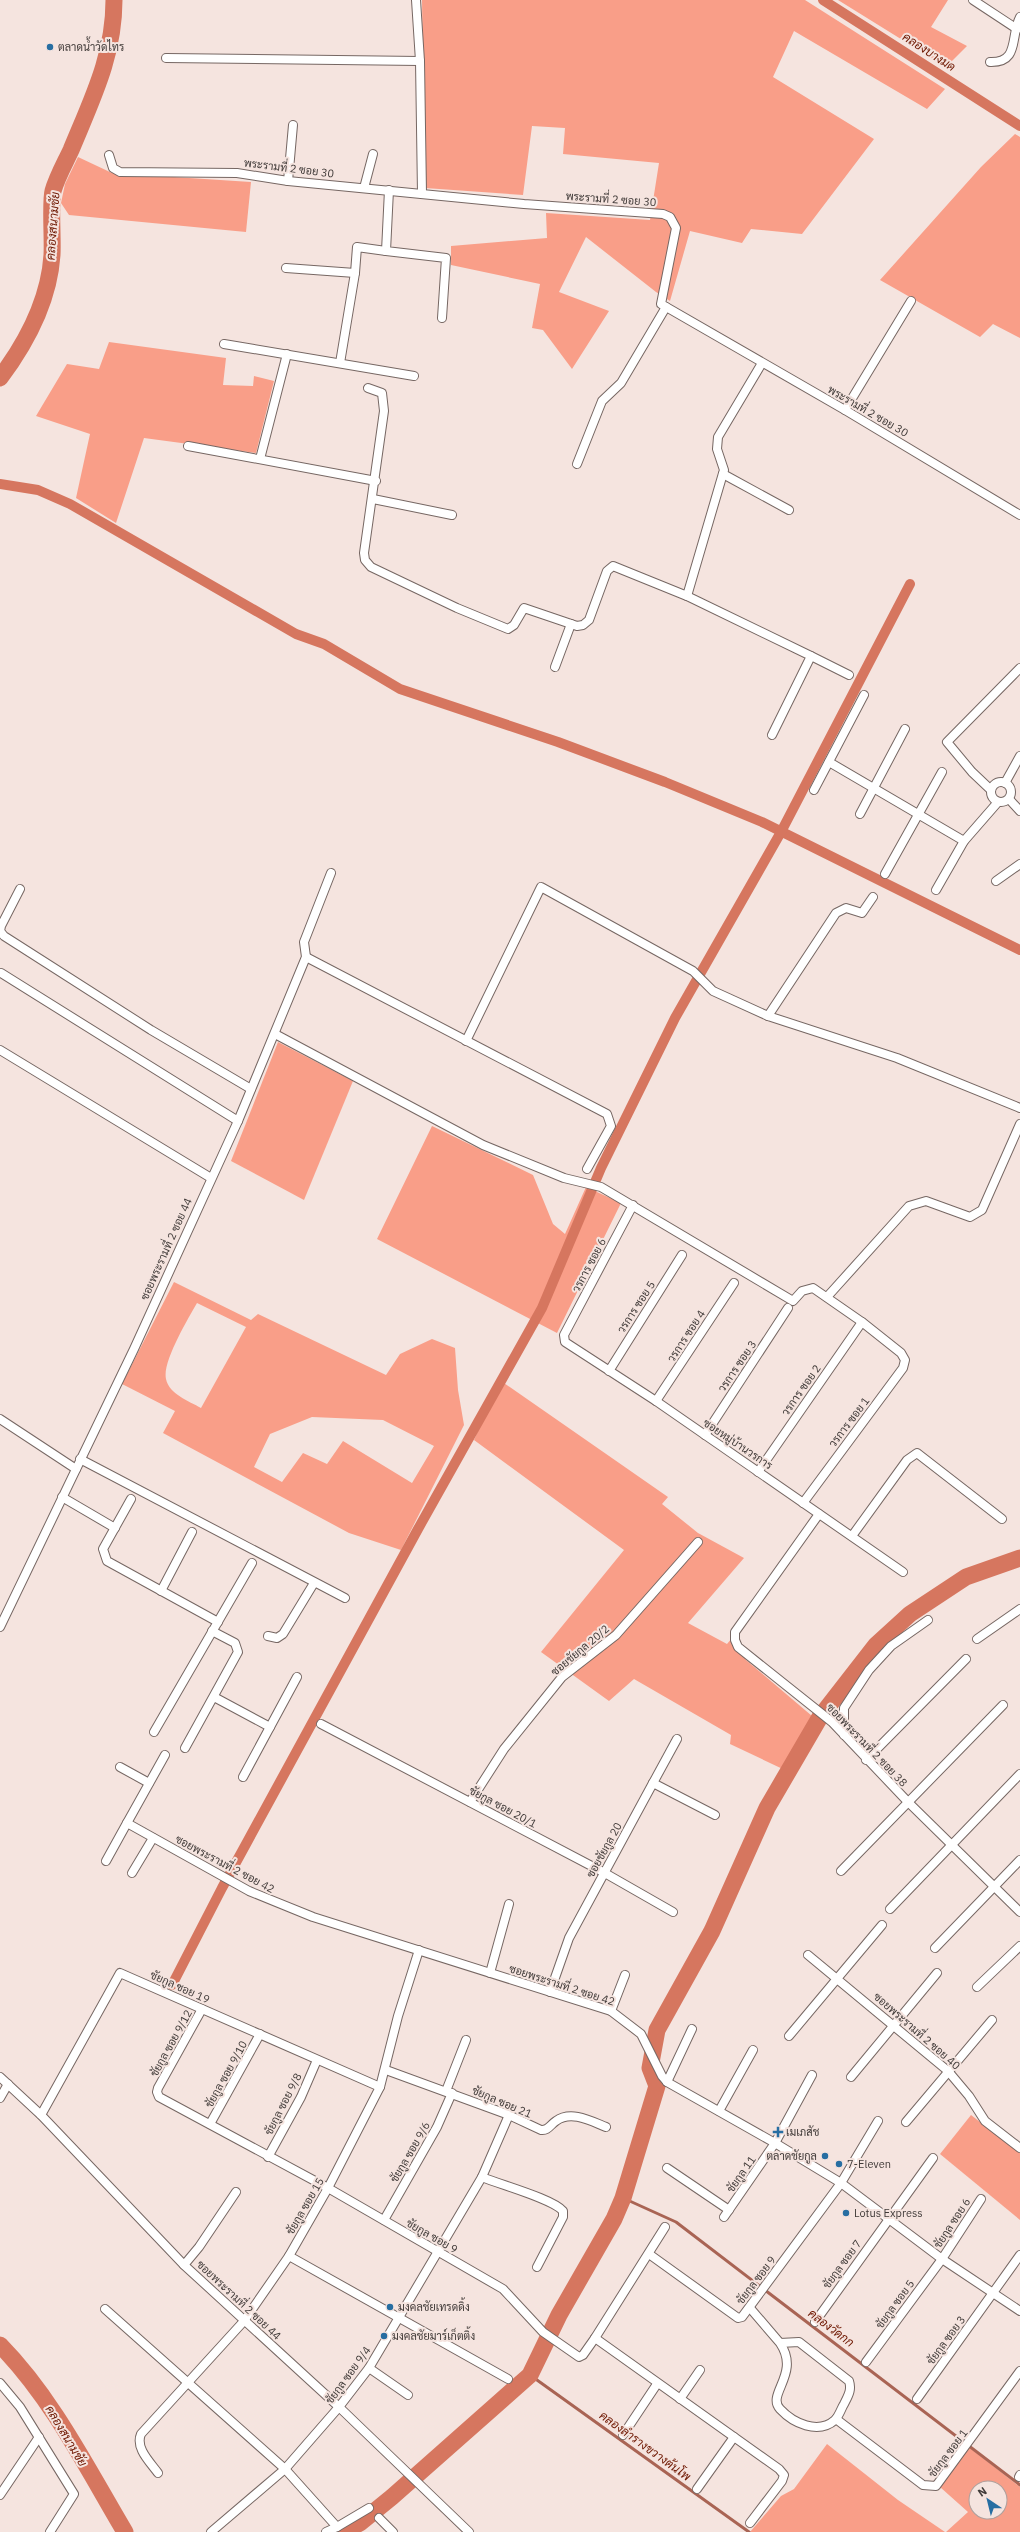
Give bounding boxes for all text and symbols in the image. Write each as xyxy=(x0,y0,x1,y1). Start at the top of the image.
water label: คลองบางมด xyxy=(900,29,959,74)
place label: ตลาดน้ำวัดไทร xyxy=(58,36,124,54)
marker: ตลาดน้ำวัดไทร xyxy=(45,42,55,52)
street label: พระรามที่ 2 ซอย 30 xyxy=(243,152,335,180)
street label: พระรามที่ 2 ซอย 30 xyxy=(565,185,657,209)
water label: คลองสนามชัย xyxy=(43,191,62,261)
street label: พระรามที่ 2 ซอย 30 xyxy=(825,379,913,440)
street label: ซอยพระรามที่ 2 ซอย 44 xyxy=(133,1194,195,1302)
street label: วรการ ซอย 6 xyxy=(569,1236,609,1294)
street label: วรการ ซอย 5 xyxy=(614,1278,658,1336)
street label: วรการ ซอย 4 xyxy=(664,1307,708,1365)
street label: วรการ ซอย 3 xyxy=(715,1338,759,1394)
street label: วรการ ซอย 2 xyxy=(778,1362,824,1418)
street label: วรการ ซอย 1 xyxy=(826,1394,873,1450)
street label: ซอยหมู่บ้านวรการ xyxy=(700,1416,775,1473)
street label: ซอยชัยกูล 20/2 xyxy=(548,1622,613,1679)
street label: ซอยพระรามที่ 2 ซอย 38 xyxy=(824,1698,913,1790)
street label: ชัยกูล ซอย 20/1 xyxy=(466,1783,539,1832)
street label: ซอยชัยกูล 20 xyxy=(583,1820,626,1881)
street label: ซอยพระรามที่ 2 ซอย 42 xyxy=(173,1828,279,1896)
street label: ซอยพระรามที่ 2 ซอย 42 xyxy=(507,1957,618,2009)
street label: ชัยกูล ซอย 19 xyxy=(148,1968,212,2007)
street label: ซอยพระรามที่ 2 ซอย 40 xyxy=(871,1986,966,2072)
street label: ชัยกูล ซอย 9/12 xyxy=(147,2007,196,2079)
street label: ชัยกูล ซอย 9/10 xyxy=(202,2038,251,2110)
street label: ชัยกูล ซอย 9/8 xyxy=(261,2071,306,2138)
street label: ชัยกูล ซอย 21 xyxy=(470,2083,534,2122)
street label: ชัยกูล ซอย 9/6 xyxy=(387,2119,434,2185)
place label: เมเภสัช xyxy=(786,2125,820,2139)
marker: เมเภสัช xyxy=(773,2127,783,2137)
place label: ตลาดชัยกูล xyxy=(766,2149,817,2164)
marker: ตลาดชัยกูล xyxy=(820,2151,830,2161)
street label: ชัยกูล 11 xyxy=(723,2153,760,2196)
place label: 7-Eleven xyxy=(847,2157,891,2171)
marker: 7-Eleven xyxy=(834,2159,844,2169)
street label: ชัยกูล ซอย 15 xyxy=(283,2175,328,2238)
street label: ชัยกูล ซอย 6 xyxy=(931,2195,974,2251)
place label: Lotus Express xyxy=(854,2206,923,2220)
marker: Lotus Express xyxy=(841,2208,851,2218)
street label: ชัยกูล ซอย 9 xyxy=(403,2216,460,2257)
street label: ชัยกูล ซอย 7 xyxy=(820,2237,865,2292)
street label: ชัยกูล ซอย 9 xyxy=(733,2253,780,2308)
street label: ซอยพระรามที่ 2 ซอย 44 xyxy=(194,2254,287,2343)
street label: ชัยกูล ซอย 5 xyxy=(873,2277,918,2332)
place label: มงคลชัยเทรดดิ้ง xyxy=(398,2297,470,2314)
marker: มงคลชัยเทรดดิ้ง xyxy=(385,2302,395,2312)
water label: คลองวัดกก xyxy=(805,2305,857,2350)
street label: ชัยกูล ซอย 3 xyxy=(924,2313,969,2368)
place label: มงคลชัยมาร์เก็ตติ้ง xyxy=(392,2326,475,2343)
marker: มงคลชัยมาร์เก็ตติ้ง xyxy=(379,2331,389,2341)
street label: ชัยกูล ซอย 9/4 xyxy=(322,2343,375,2407)
water label: คลองสนามชัย xyxy=(42,2402,91,2469)
water label: คลองลำรางขวางต้นโพ xyxy=(597,2407,694,2484)
street label: ชัยกูล ซอย 1 xyxy=(925,2426,972,2481)
north arrow xyxy=(968,2480,1008,2520)
text: N xyxy=(975,2484,990,2500)

